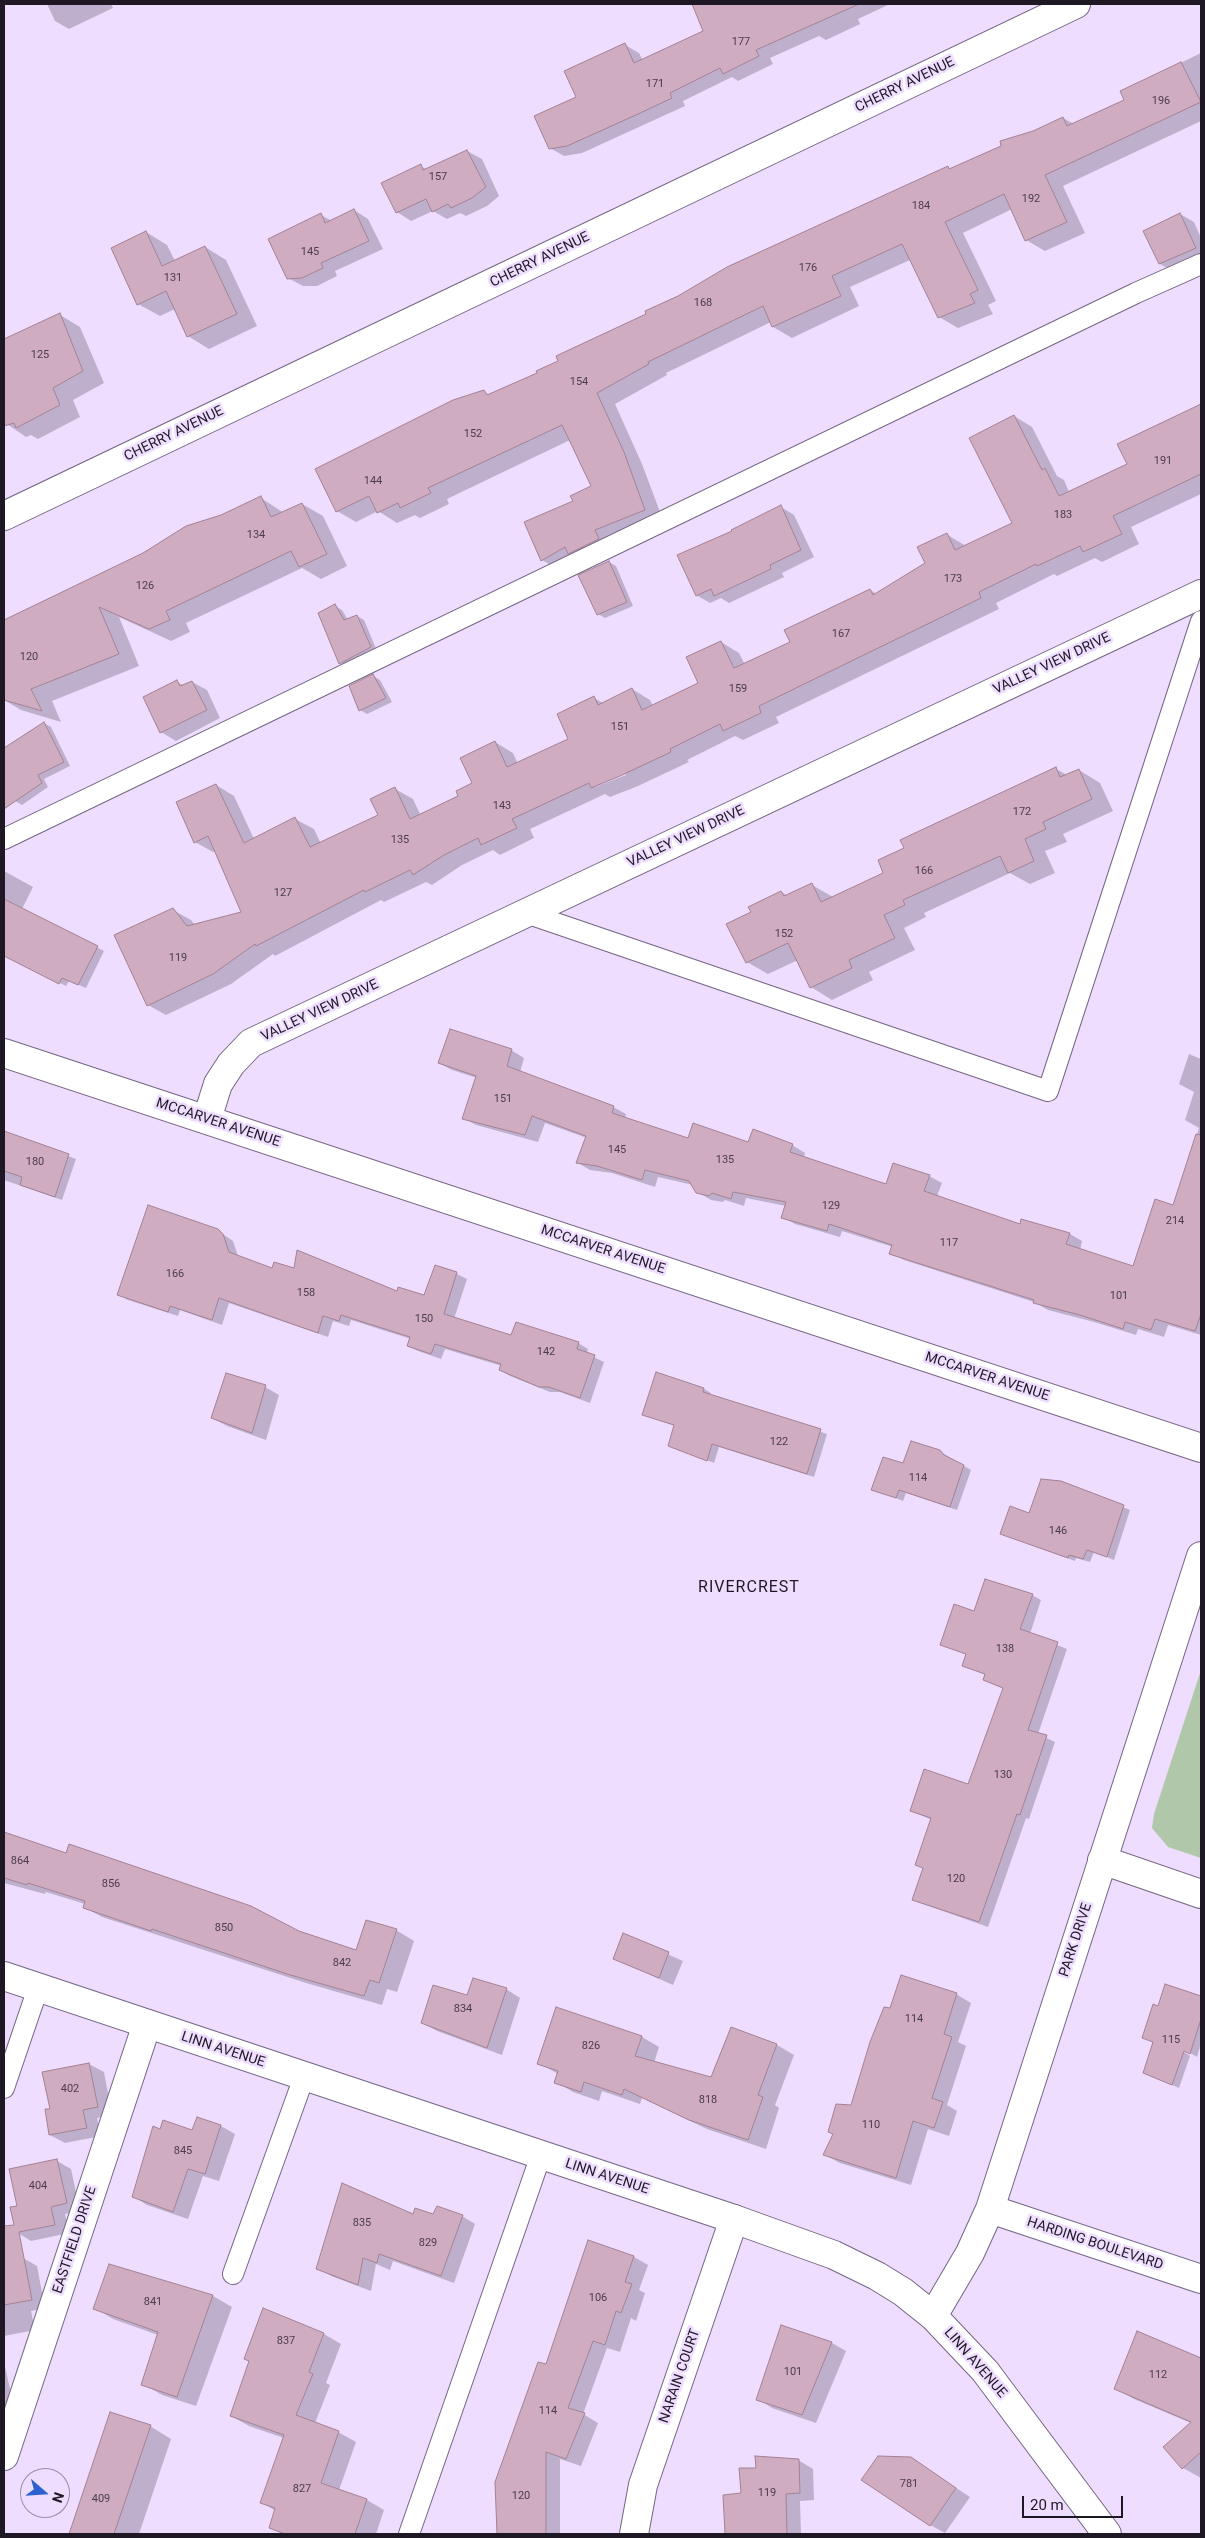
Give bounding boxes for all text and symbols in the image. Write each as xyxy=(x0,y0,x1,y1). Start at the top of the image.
house number: 177 xyxy=(732,35,750,49)
street label: CHERRY AVENUE xyxy=(853,54,957,116)
house number: 171 xyxy=(646,77,664,91)
house number: 196 xyxy=(1152,94,1170,108)
house number: 157 xyxy=(429,170,447,184)
house number: 192 xyxy=(1022,192,1040,206)
house number: 184 xyxy=(912,199,930,213)
street label: CHERRY AVENUE xyxy=(488,229,592,291)
house number: 145 xyxy=(301,245,319,259)
house number: 176 xyxy=(799,261,817,275)
house number: 131 xyxy=(164,271,182,285)
house number: 168 xyxy=(694,296,712,310)
house number: 125 xyxy=(31,348,49,362)
house number: 154 xyxy=(570,375,588,389)
street label: CHERRY AVENUE xyxy=(122,403,226,465)
house number: 152 xyxy=(464,427,482,441)
house number: 191 xyxy=(1154,454,1172,468)
house number: 144 xyxy=(364,474,382,488)
house number: 183 xyxy=(1054,508,1072,522)
house number: 134 xyxy=(247,528,265,542)
house number: 173 xyxy=(944,572,962,586)
house number: 126 xyxy=(136,579,154,593)
house number: 167 xyxy=(832,627,850,641)
street label: VALLEY VIEW DRIVE xyxy=(991,629,1113,699)
house number: 120 xyxy=(20,650,38,664)
house number: 159 xyxy=(729,682,747,696)
house number: 151 xyxy=(611,720,629,734)
house number: 143 xyxy=(493,799,511,813)
street label: VALLEY VIEW DRIVE xyxy=(625,802,747,872)
house number: 172 xyxy=(1013,805,1031,819)
house number: 135 xyxy=(391,833,409,847)
house number: 166 xyxy=(915,864,933,878)
house number: 127 xyxy=(274,886,292,900)
house number: 152 xyxy=(775,927,793,941)
house number: 119 xyxy=(169,951,187,965)
street label: VALLEY VIEW DRIVE xyxy=(259,976,381,1046)
house number: 151 xyxy=(494,1092,512,1106)
street label: MCCARVER AVENUE xyxy=(154,1095,282,1151)
house number: 145 xyxy=(608,1143,626,1157)
house number: 135 xyxy=(716,1153,734,1167)
house number: 180 xyxy=(26,1155,44,1169)
house number: 129 xyxy=(822,1199,840,1213)
house number: 214 xyxy=(1166,1214,1184,1228)
street label: MCCARVER AVENUE xyxy=(539,1222,667,1278)
house number: 117 xyxy=(940,1236,958,1250)
house number: 166 xyxy=(166,1267,184,1281)
house number: 158 xyxy=(297,1286,315,1300)
house number: 101 xyxy=(1110,1289,1128,1303)
house number: 150 xyxy=(415,1312,433,1326)
house number: 142 xyxy=(537,1345,555,1359)
street label: MCCARVER AVENUE xyxy=(923,1349,1051,1405)
house number: 122 xyxy=(770,1435,788,1449)
house number: 114 xyxy=(909,1471,927,1485)
house number: 146 xyxy=(1049,1524,1067,1538)
district label: RIVERCREST xyxy=(697,1578,801,1598)
house number: 138 xyxy=(996,1642,1014,1656)
house number: 130 xyxy=(994,1768,1012,1782)
house number: 864 xyxy=(11,1854,29,1868)
house number: 120 xyxy=(947,1872,965,1886)
house number: 856 xyxy=(102,1877,120,1891)
street label: PARK DRIVE xyxy=(1056,1901,1096,1979)
house number: 850 xyxy=(215,1921,233,1935)
house number: 842 xyxy=(333,1956,351,1970)
house number: 834 xyxy=(454,2002,472,2016)
house number: 114 xyxy=(905,2012,923,2026)
street label: LINN AVENUE xyxy=(179,2029,267,2071)
house number: 115 xyxy=(1162,2033,1180,2047)
house number: 826 xyxy=(582,2039,600,2053)
house number: 402 xyxy=(61,2082,79,2096)
house number: 818 xyxy=(699,2093,717,2107)
house number: 110 xyxy=(862,2118,880,2132)
house number: 845 xyxy=(174,2144,192,2158)
street label: LINN AVENUE xyxy=(563,2156,651,2198)
house number: 404 xyxy=(29,2179,47,2193)
street label: EASTFIELD DRIVE xyxy=(50,2184,100,2296)
street label: HARDING BOULEVARD xyxy=(1025,2214,1165,2274)
house number: 835 xyxy=(353,2216,371,2230)
house number: 829 xyxy=(419,2236,437,2250)
house number: 106 xyxy=(589,2291,607,2305)
house number: 841 xyxy=(144,2295,162,2309)
street label: LINN AVENUE xyxy=(940,2325,1010,2401)
street label: NARAIN COURT xyxy=(656,2327,704,2425)
house number: 837 xyxy=(277,2334,295,2348)
house number: 101 xyxy=(784,2365,802,2379)
house number: 112 xyxy=(1149,2368,1167,2382)
house number: 114 xyxy=(539,2404,557,2418)
north arrow xyxy=(20,2468,70,2518)
house number: 781 xyxy=(900,2477,918,2491)
house number: 827 xyxy=(293,2482,311,2496)
house number: 119 xyxy=(758,2486,776,2500)
scale bar xyxy=(1025,2486,1126,2518)
house number: 120 xyxy=(512,2489,530,2503)
text: N xyxy=(49,2490,67,2505)
house number: 409 xyxy=(92,2492,110,2506)
text: 20 m xyxy=(1030,2496,1064,2514)

